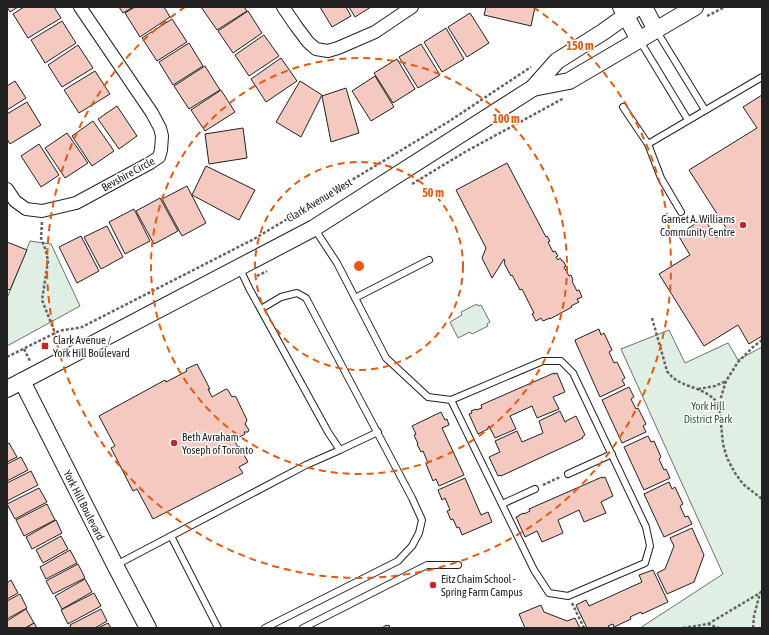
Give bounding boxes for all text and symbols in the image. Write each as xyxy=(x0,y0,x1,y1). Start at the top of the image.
text: 150 m xyxy=(566,39,594,53)
text: 100 m xyxy=(492,112,520,126)
street label: Bevshire Circle xyxy=(99,155,157,193)
street label: Clark Avenue West xyxy=(284,176,354,224)
text: 50 m xyxy=(422,186,444,200)
place label: Garnet A. Williams Community Centre xyxy=(660,213,735,238)
marker: Garnet A. Williams Community Centre xyxy=(738,220,748,230)
centre of rings xyxy=(352,259,366,273)
place label: Clark Avenue / York Hill Boulevard xyxy=(53,334,130,359)
marker: Clark Avenue / York Hill Boulevard xyxy=(40,341,50,351)
park label: York Hill District Park xyxy=(684,400,732,425)
place label: Beth Avraham Yoseph of Toronto xyxy=(182,431,253,456)
marker: Beth Avraham Yoseph of Toronto xyxy=(169,438,179,448)
street label: York Hill Boulevard xyxy=(61,468,107,542)
place label: Eitz Chaim School - Spring Farm Campus xyxy=(441,573,523,598)
marker: Eitz Chaim School - Spring Farm Campus xyxy=(428,580,438,590)

